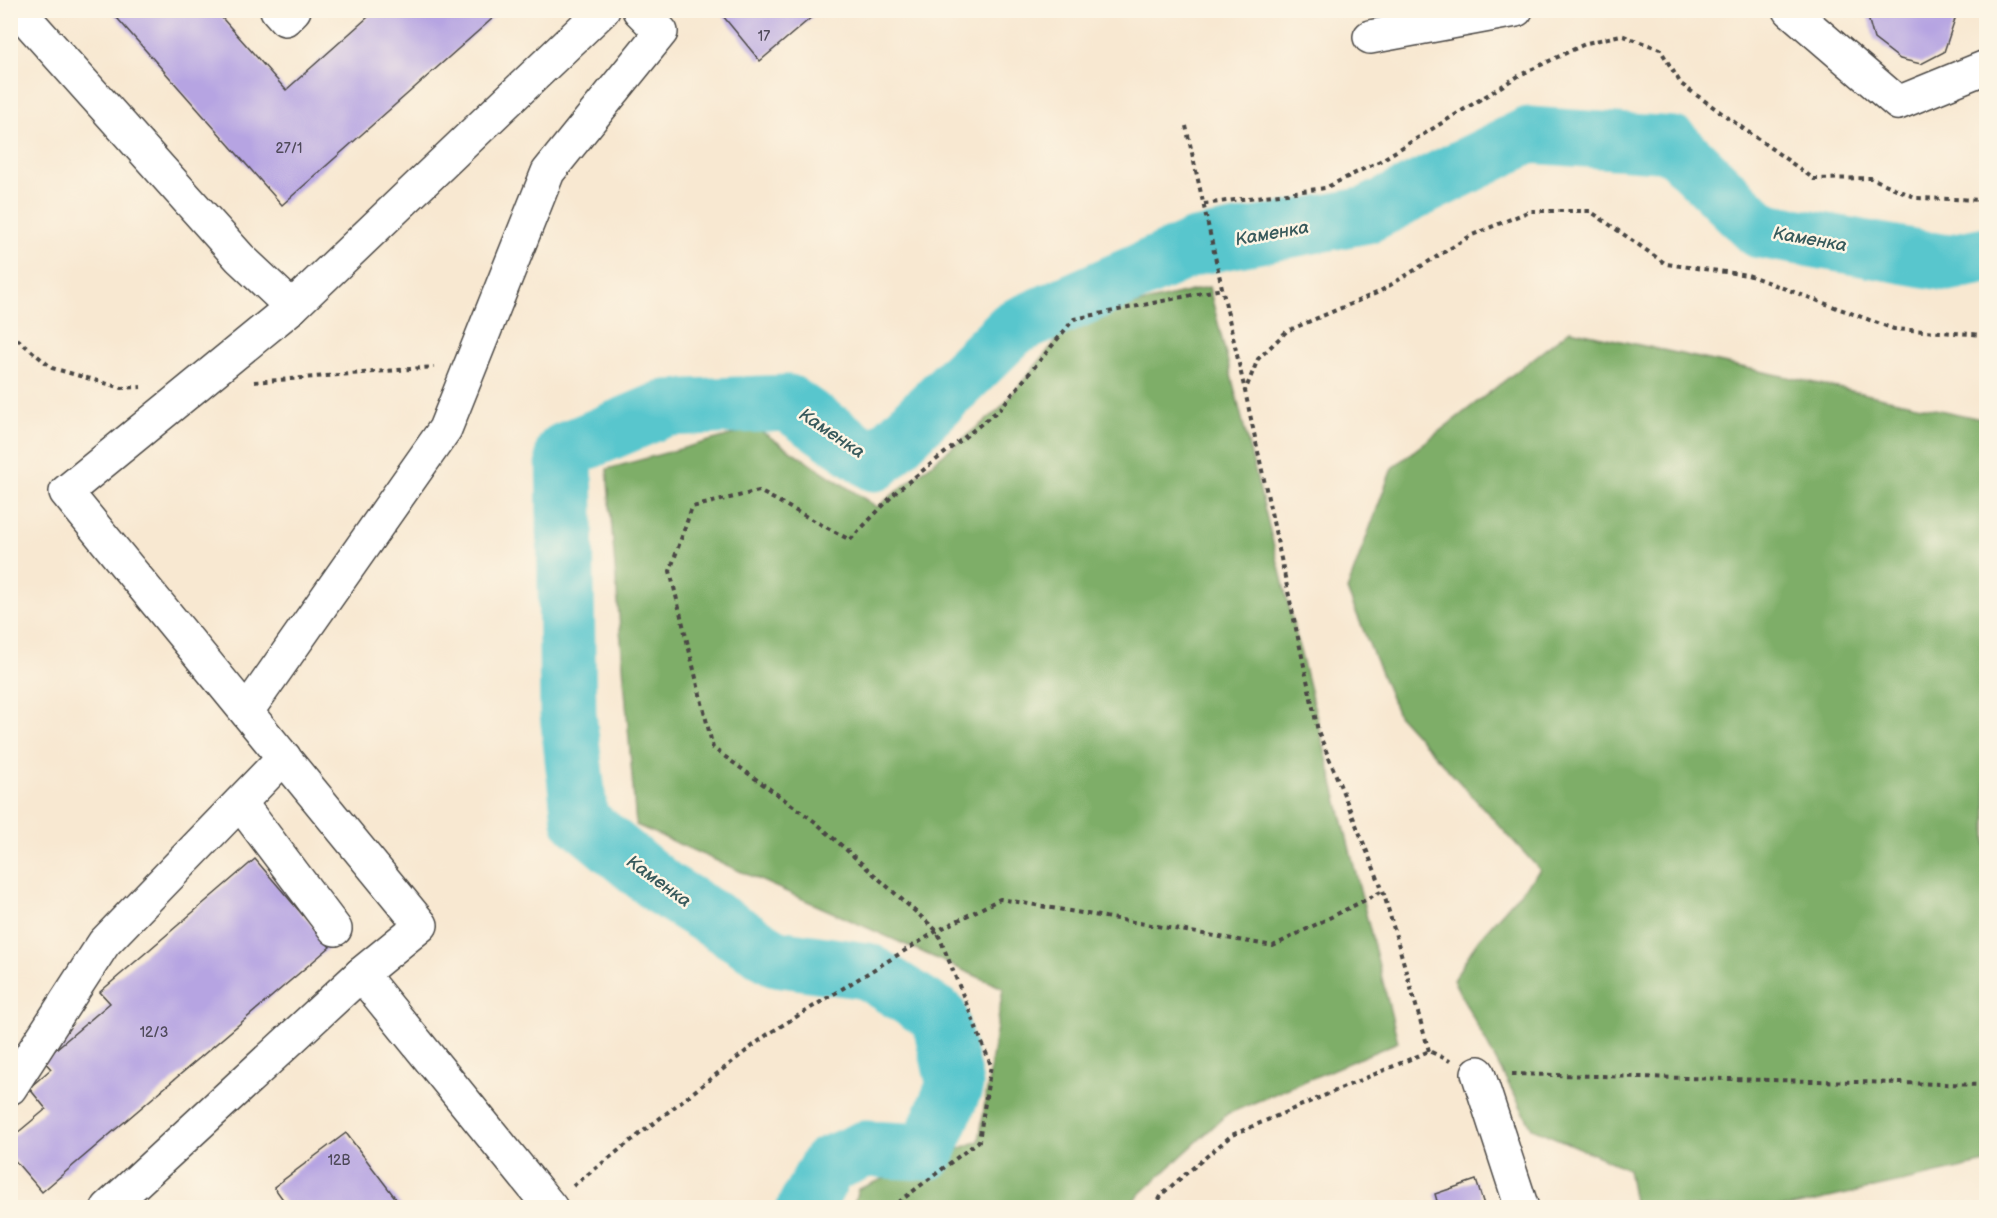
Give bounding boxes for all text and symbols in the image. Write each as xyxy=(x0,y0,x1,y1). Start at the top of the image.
house number: 17 xyxy=(758,28,770,45)
house number: 27/1 xyxy=(276,140,302,157)
water label: Каменка xyxy=(1234,217,1311,250)
water label: Каменка xyxy=(1771,223,1848,256)
water label: Каменка xyxy=(795,404,869,463)
water label: Каменка xyxy=(622,851,695,912)
house number: 12/3 xyxy=(140,1024,168,1041)
house number: 12В xyxy=(328,1152,350,1169)

